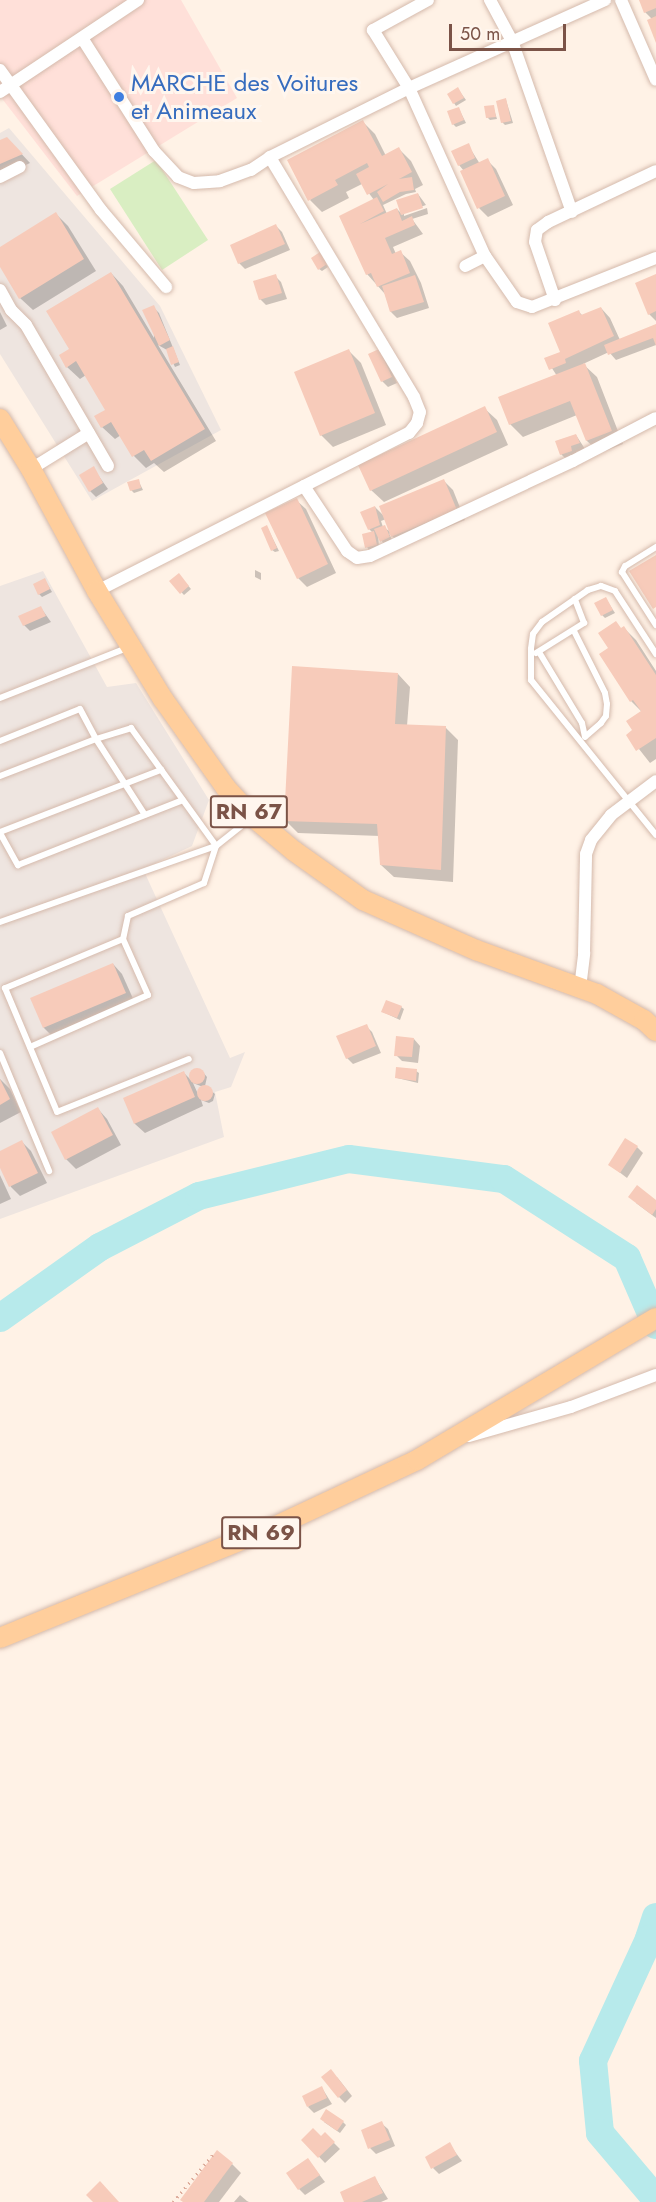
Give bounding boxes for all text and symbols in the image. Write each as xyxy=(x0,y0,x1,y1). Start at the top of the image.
scale bar xyxy=(452,12,569,50)
text: 50 m xyxy=(460,21,500,47)
place label: MARCHE des Voitures et Animeaux xyxy=(131,69,358,125)
marker: MARCHE des Voitures et Animeaux xyxy=(112,90,126,104)
road number: RN 67 xyxy=(208,793,290,831)
road number: RN 69 xyxy=(220,1514,302,1552)

